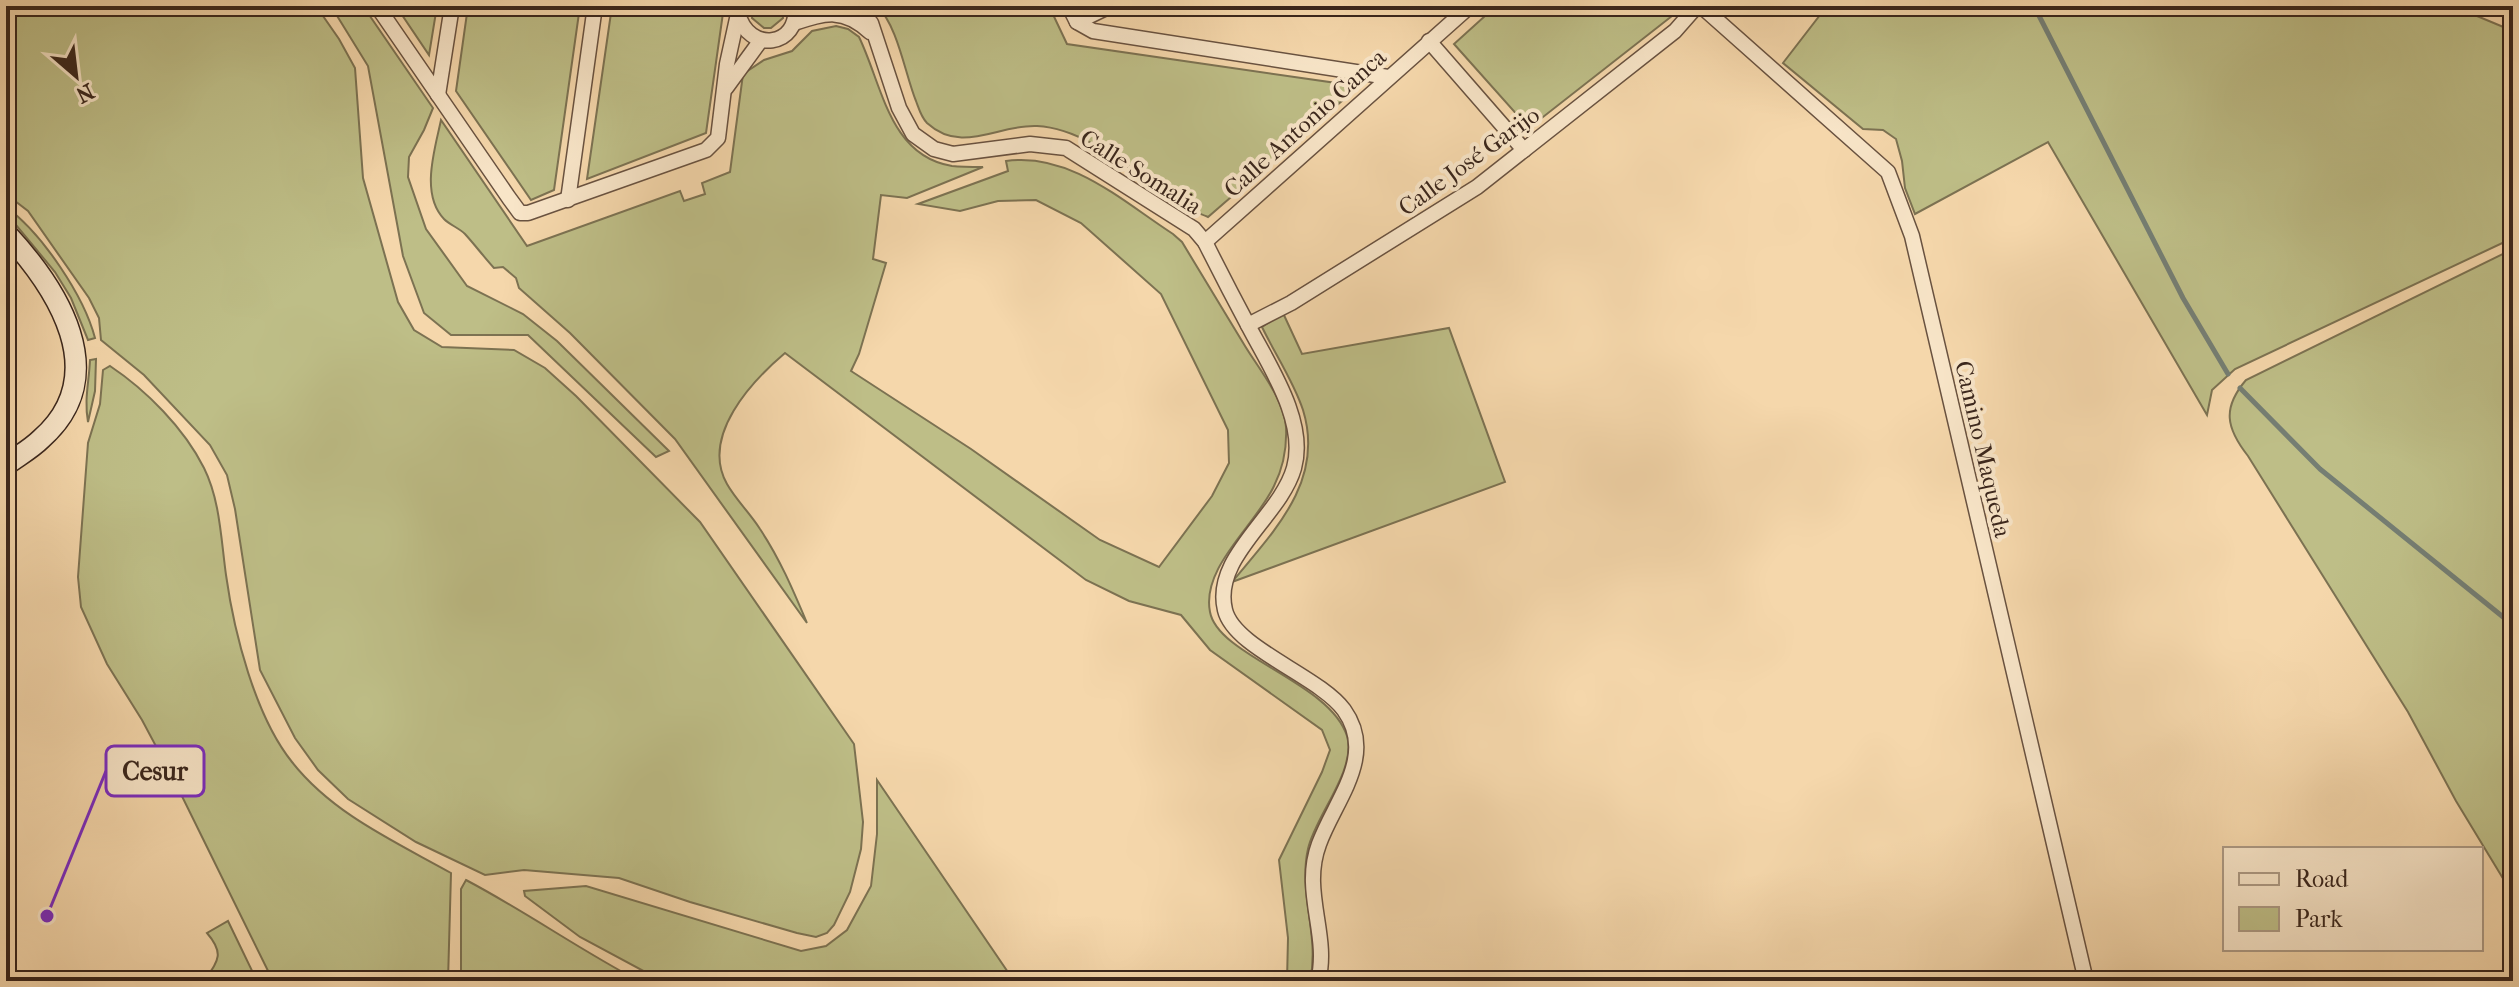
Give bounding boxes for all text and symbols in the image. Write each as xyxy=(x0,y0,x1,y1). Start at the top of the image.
north arrow xyxy=(36,36,116,116)
street label: Calle Antonio Canca xyxy=(1218,42,1392,203)
text: N xyxy=(71,77,98,108)
street label: Calle José Garijo xyxy=(1393,100,1545,222)
street label: Calle Somalia xyxy=(1075,124,1208,221)
street label: Camino Maqueda xyxy=(1949,358,2017,541)
callout: Cesur xyxy=(106,746,204,796)
text: Cesur xyxy=(122,756,189,787)
legend xyxy=(2223,847,2483,951)
text: Road xyxy=(2295,865,2349,893)
text: Park xyxy=(2295,905,2343,933)

